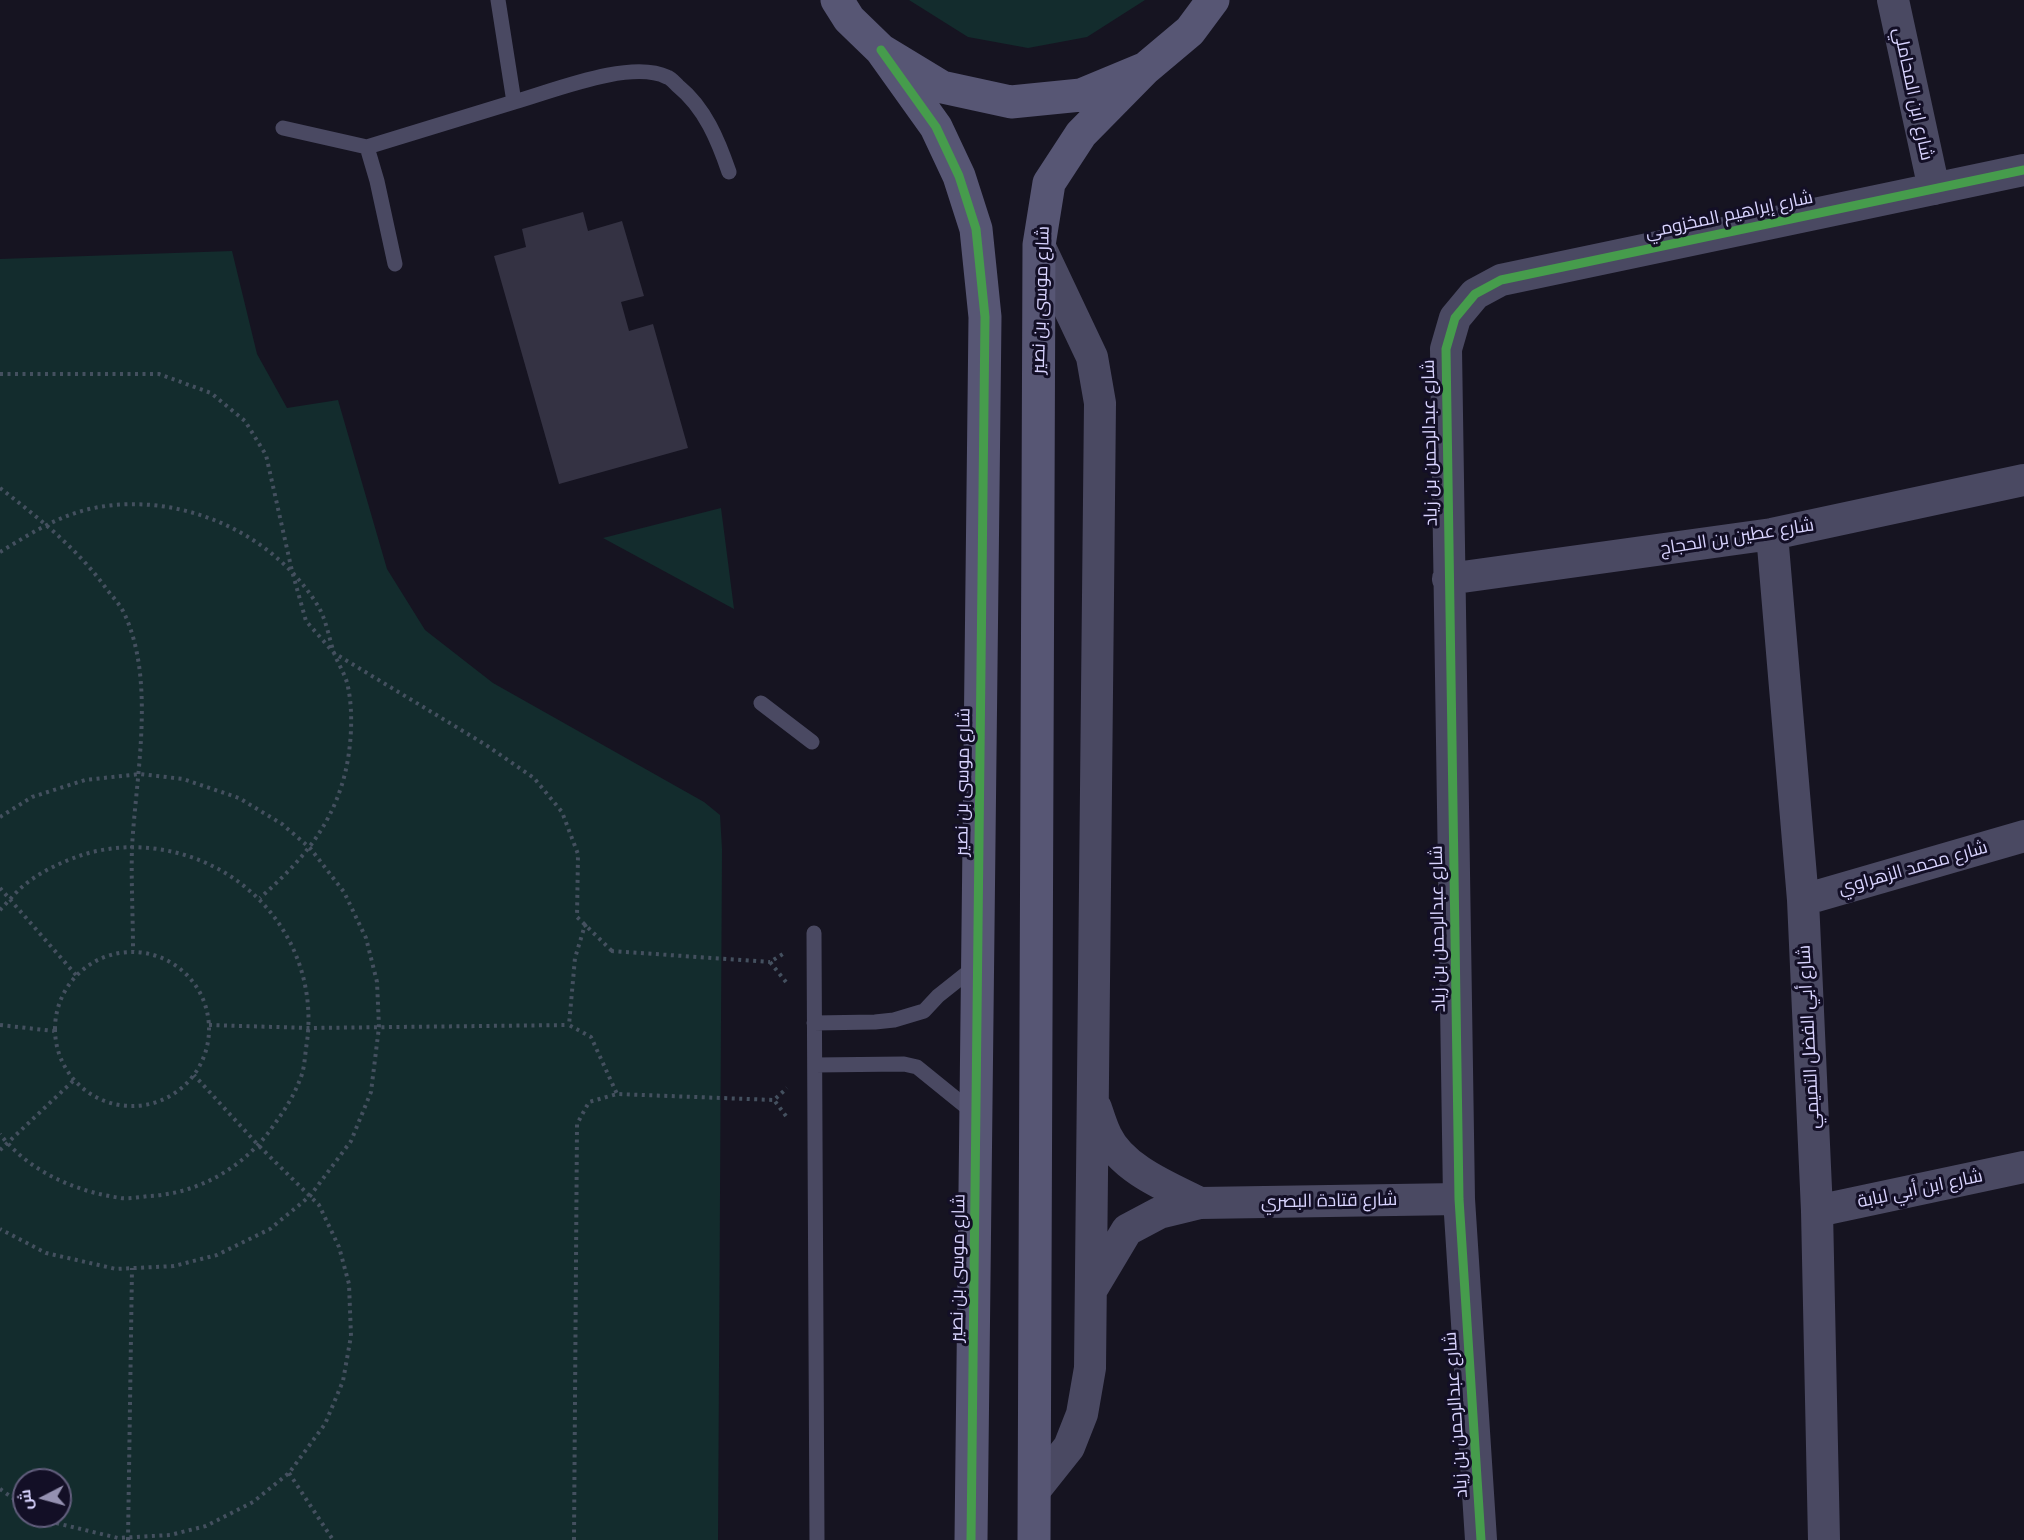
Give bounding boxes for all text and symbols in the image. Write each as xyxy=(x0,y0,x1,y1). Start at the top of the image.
street label: شارع ابن المحاملي xyxy=(1888,26,1938,162)
street label: شارع إبراهيم المخزومي xyxy=(1643,187,1815,243)
street label: شارع موسى بن نصير xyxy=(1028,226,1054,374)
street label: شارع عبدالرحمن بن زياد xyxy=(1418,359,1442,527)
street label: شارع عطين بن الحجاج xyxy=(1658,514,1816,560)
street label: شارع موسى بن نصير xyxy=(951,708,975,856)
street label: شارع محمد الزهراوي xyxy=(1836,836,1990,900)
street label: شارع عبدالرحمن بن زياد xyxy=(1426,845,1450,1013)
street label: شارع أبي الفضل التميمي xyxy=(1793,944,1825,1130)
street label: شارع ابن أبي لبابة xyxy=(1855,1165,1985,1213)
street label: شارع قتادة البصري xyxy=(1261,1189,1397,1213)
street label: شارع موسى بن نصير xyxy=(946,1194,970,1342)
street label: شارع عبدالرحمن بن زياد xyxy=(1439,1331,1473,1499)
north arrow xyxy=(12,1468,72,1528)
text: ش xyxy=(15,1489,36,1511)

